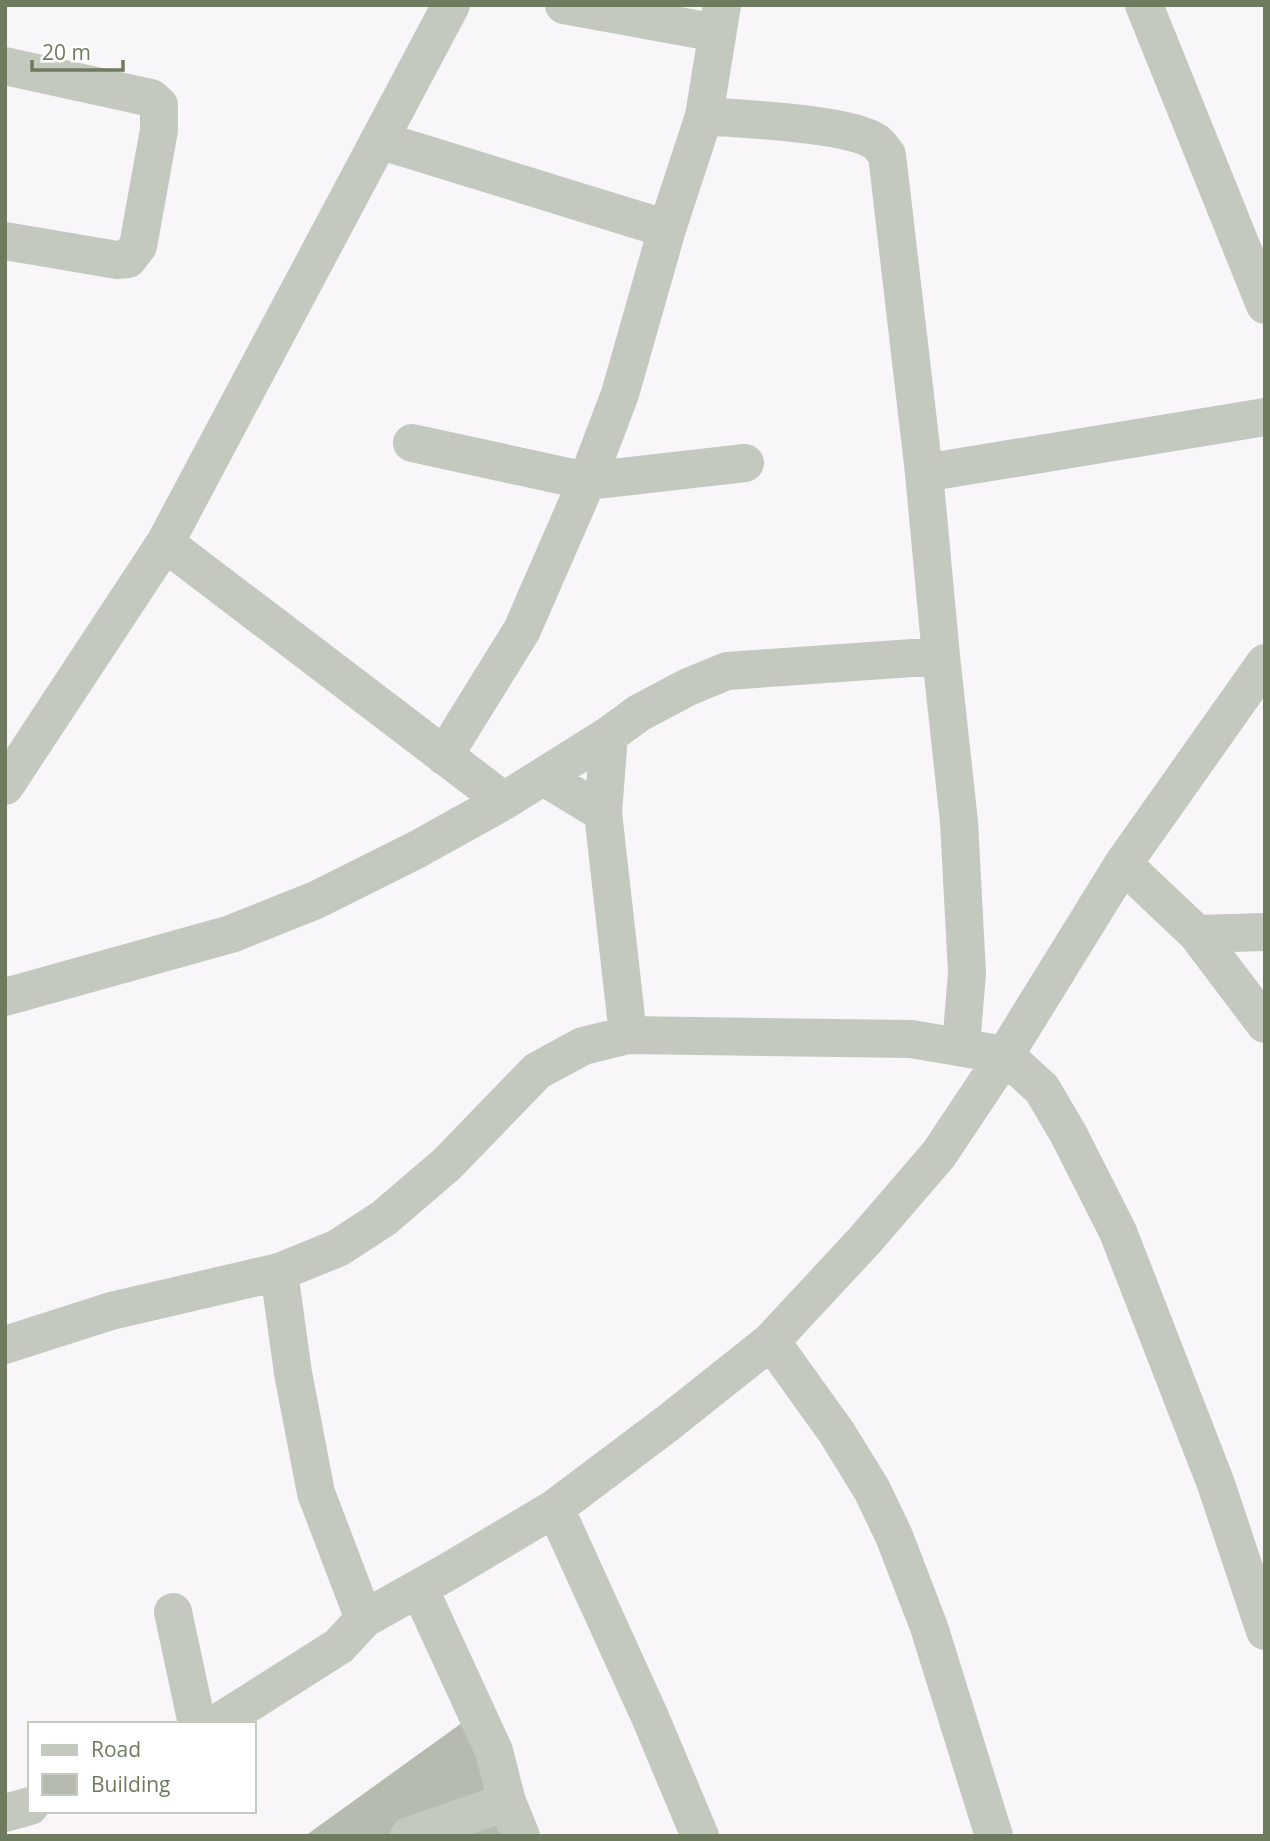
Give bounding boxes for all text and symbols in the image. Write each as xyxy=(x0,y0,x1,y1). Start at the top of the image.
scale bar xyxy=(32,28,122,72)
text: 20 m xyxy=(42,38,91,66)
legend xyxy=(28,1722,256,1813)
text: Road xyxy=(91,1735,141,1763)
text: Building xyxy=(91,1770,170,1798)

